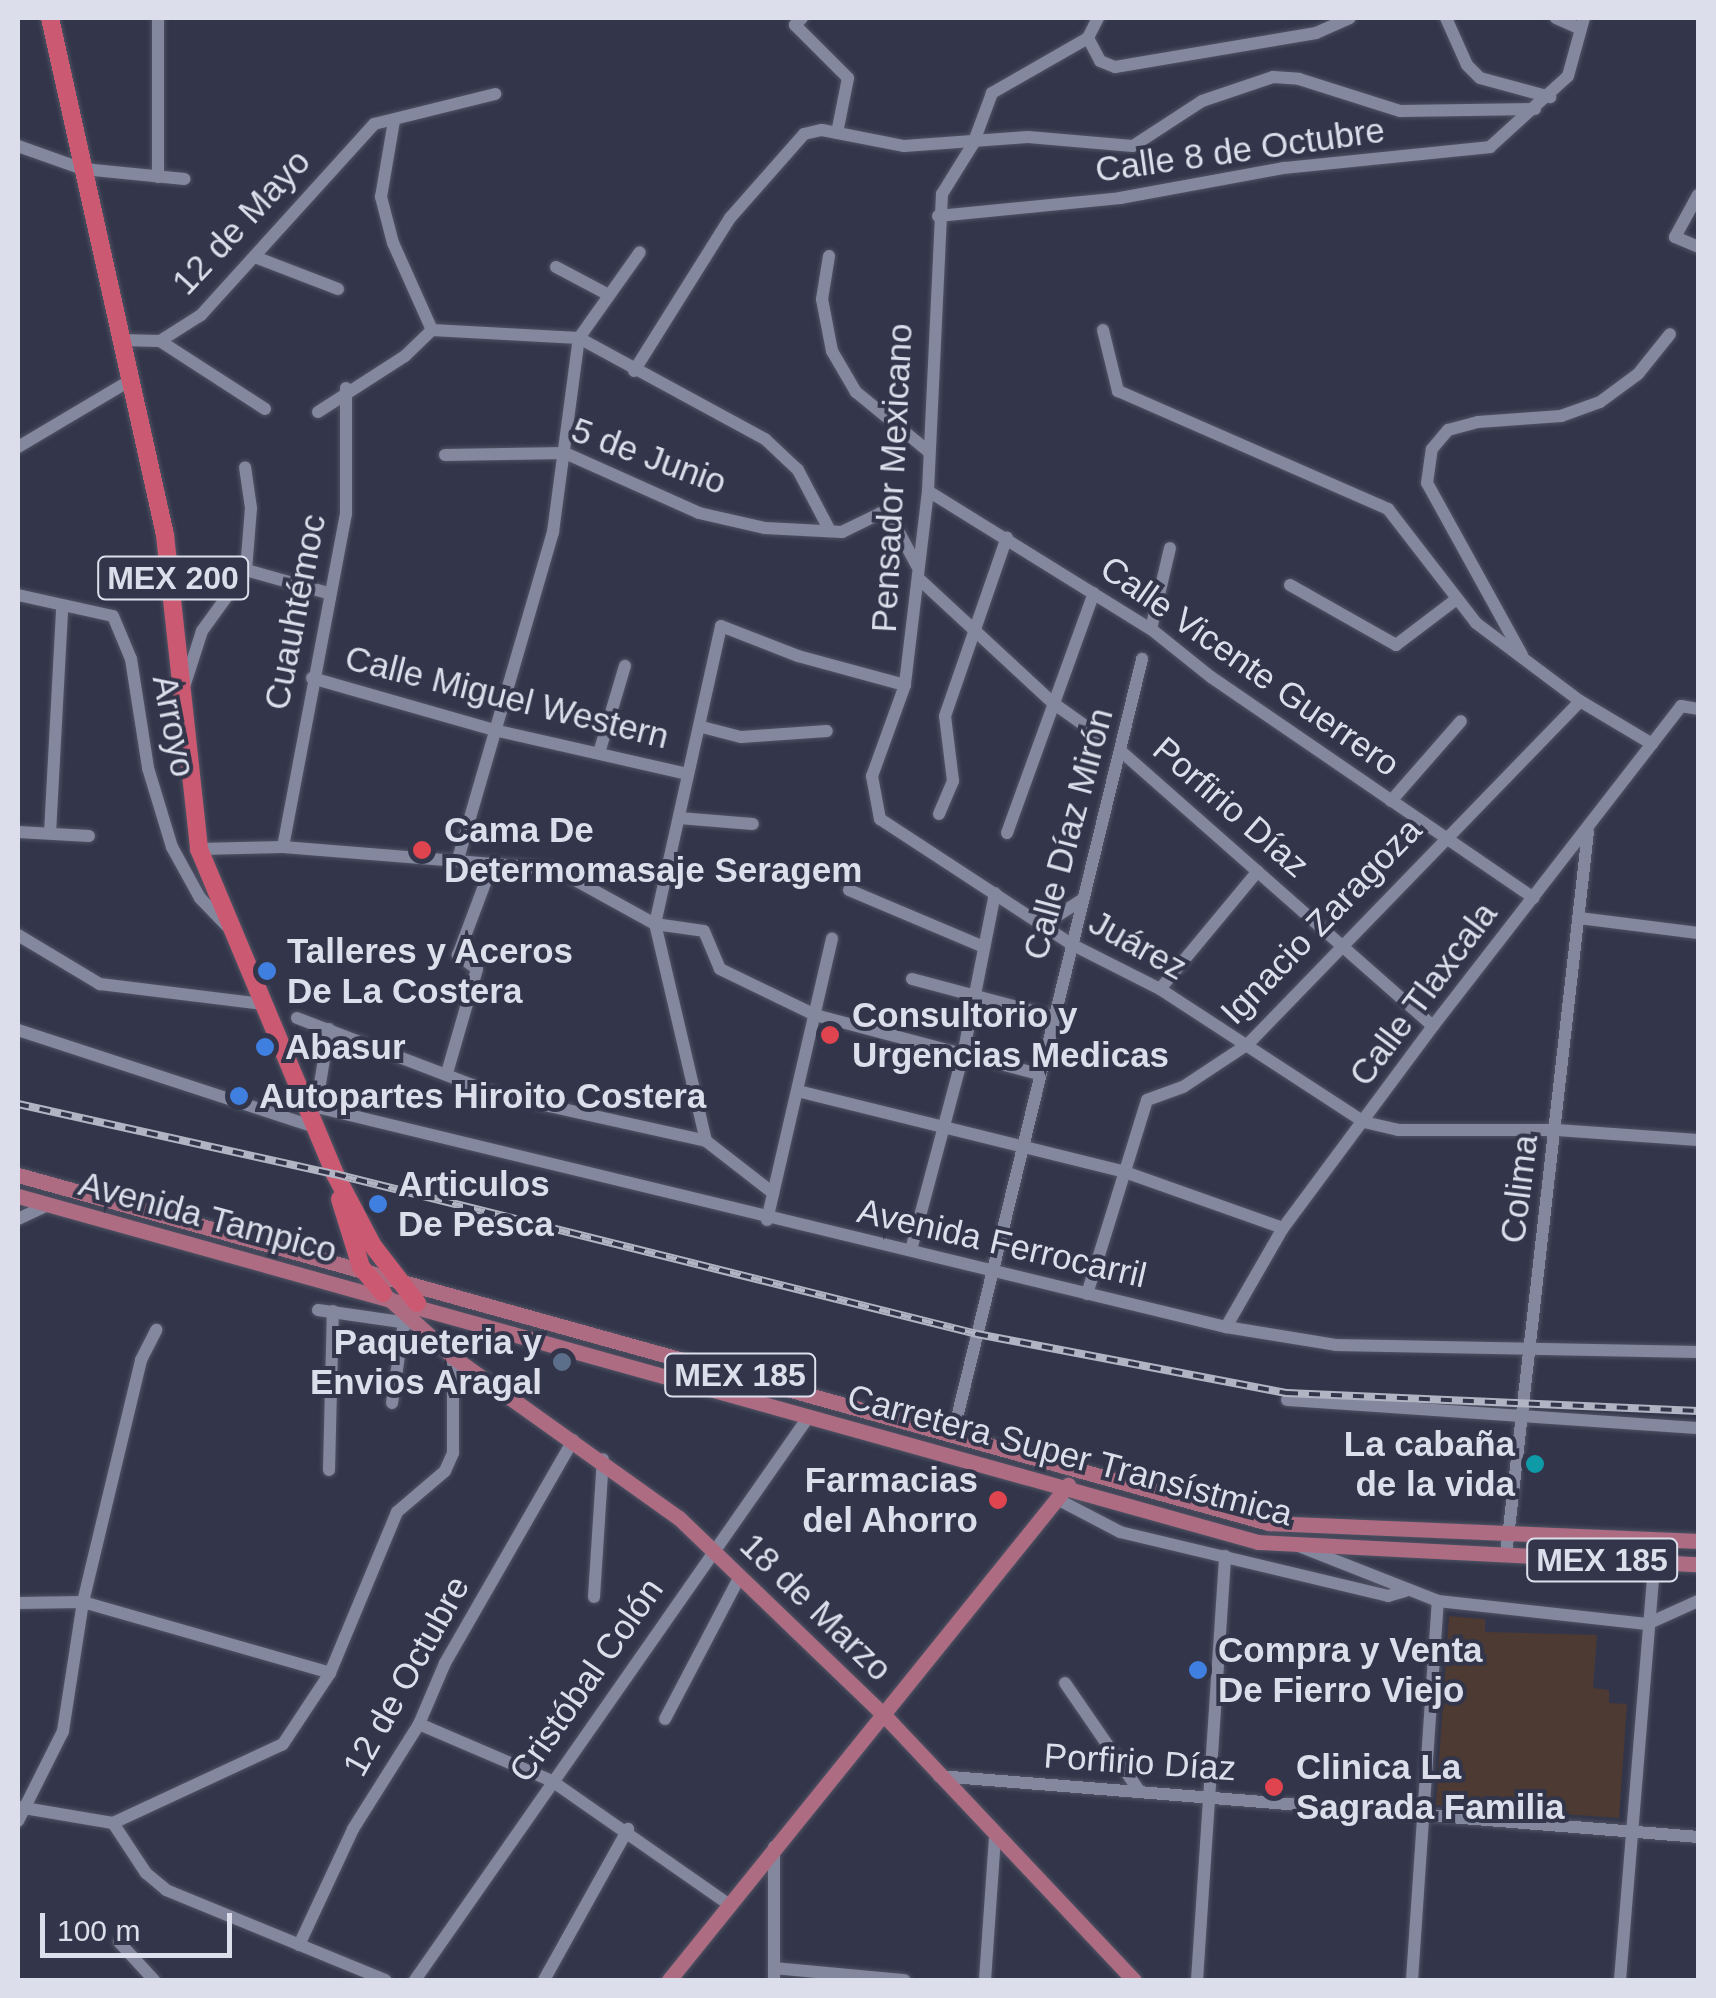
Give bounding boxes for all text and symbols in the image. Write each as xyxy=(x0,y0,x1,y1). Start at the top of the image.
street label: Calle 8 de Octubre xyxy=(1093,109,1387,191)
street label: 12 de Mayo xyxy=(163,141,319,303)
street label: Pensador Mexicano xyxy=(863,322,921,634)
street label: 5 de Junio xyxy=(566,409,732,503)
street label: Cuauhtémoc xyxy=(255,511,335,713)
street label: Calle Vicente Guerrero xyxy=(1092,547,1408,785)
road number: MEX 200 xyxy=(96,551,250,605)
street label: Calle Miguel Western xyxy=(341,636,673,758)
street label: Arroyo xyxy=(144,671,204,781)
street label: Calle Díaz Mirón xyxy=(1014,704,1122,964)
street label: Porfirio Díaz xyxy=(1145,728,1317,886)
place label: Cama De Determomasaje Seragem xyxy=(444,809,862,891)
street label: Ignacio Zaragoza xyxy=(1212,809,1430,1033)
marker: Cama De Determomasaje Seragem xyxy=(409,837,435,863)
street label: Calle Tlaxcala xyxy=(1340,894,1506,1094)
street label: Juárez xyxy=(1082,901,1194,989)
place label: Talleres y Aceros De La Costera xyxy=(287,930,574,1012)
marker: Talleres y Aceros De La Costera xyxy=(256,960,278,982)
place label: Consultorio y Urgencias Medicas xyxy=(852,994,1169,1076)
marker: Consultorio y Urgencias Medicas xyxy=(817,1022,843,1048)
place label: Abasur xyxy=(285,1026,406,1068)
marker: Abasur xyxy=(254,1036,276,1058)
place label: Autopartes Hiroito Costera xyxy=(259,1075,706,1117)
marker: Autopartes Hiroito Costera xyxy=(228,1085,250,1107)
street label: Colima xyxy=(1492,1132,1546,1246)
street label: Avenida Tampico xyxy=(74,1162,342,1272)
place label: Articulos De Pesca xyxy=(398,1163,554,1245)
street label: Avenida Ferrocarril xyxy=(854,1189,1150,1297)
marker: Articulos De Pesca xyxy=(367,1193,389,1215)
place label: Paqueteria y Envios Aragal xyxy=(309,1321,542,1403)
road number: MEX 185 xyxy=(662,1348,818,1402)
marker: Paqueteria y Envios Aragal xyxy=(551,1351,573,1373)
street label: Carretera Super Transístmica xyxy=(843,1375,1297,1535)
place label: La cabaña de la vida xyxy=(1344,1423,1515,1505)
marker: La cabaña de la vida xyxy=(1524,1453,1546,1475)
place label: Farmacias del Ahorro xyxy=(801,1459,978,1541)
marker: Farmacias del Ahorro xyxy=(987,1489,1009,1511)
street label: 18 de Marzo xyxy=(731,1524,901,1690)
road number: MEX 185 xyxy=(1524,1533,1680,1587)
street label: 12 de Octubre xyxy=(334,1569,478,1783)
street label: Cristóbal Colón xyxy=(500,1570,672,1790)
place label: Compra y Venta De Fierro Viejo xyxy=(1218,1629,1483,1711)
marker: Compra y Venta De Fierro Viejo xyxy=(1187,1659,1209,1681)
street label: Porfirio Díaz xyxy=(1042,1734,1238,1790)
place label: Clinica La Sagrada Familia xyxy=(1296,1746,1564,1828)
marker: Clinica La Sagrada Familia xyxy=(1261,1774,1287,1800)
scale bar xyxy=(45,1893,238,1955)
text: 100 m xyxy=(57,1914,140,1947)

